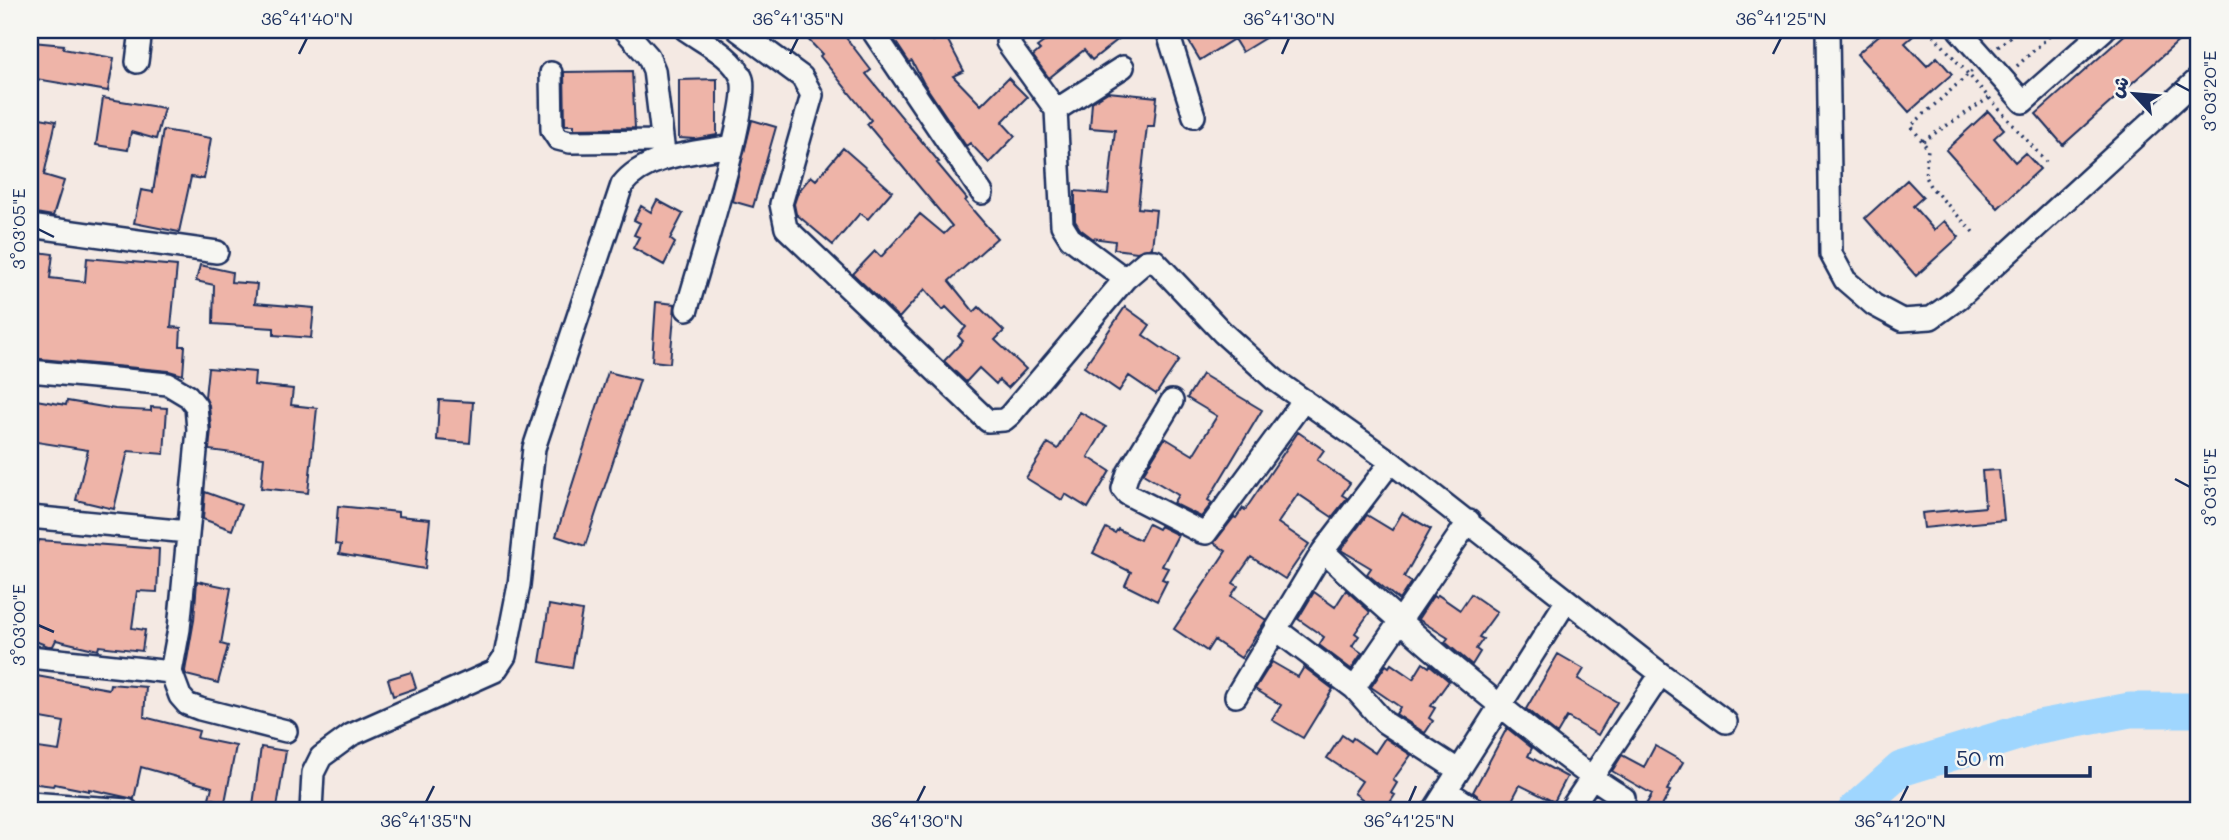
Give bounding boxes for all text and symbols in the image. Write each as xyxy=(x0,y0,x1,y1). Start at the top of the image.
text: 36°41'40"N xyxy=(261,6,353,30)
text: 36°41'35"N xyxy=(752,6,844,30)
text: 36°41'30"N xyxy=(1243,6,1335,30)
text: 36°41'25"N xyxy=(1735,6,1827,30)
text: 3°03'20"E xyxy=(2197,51,2221,131)
north arrow xyxy=(2100,60,2170,130)
text: ش xyxy=(2102,71,2134,101)
text: 3°03'05"E xyxy=(6,188,30,270)
text: 3°03'15"E xyxy=(2197,448,2221,526)
text: 3°03'00"E xyxy=(6,584,30,666)
scale bar xyxy=(1946,735,2089,779)
text: 50 m xyxy=(1956,744,2005,771)
text: 36°41'35"N xyxy=(380,808,472,832)
text: 36°41'30"N xyxy=(871,808,963,832)
text: 36°41'25"N xyxy=(1363,808,1455,832)
text: 36°41'20"N xyxy=(1854,808,1946,832)

